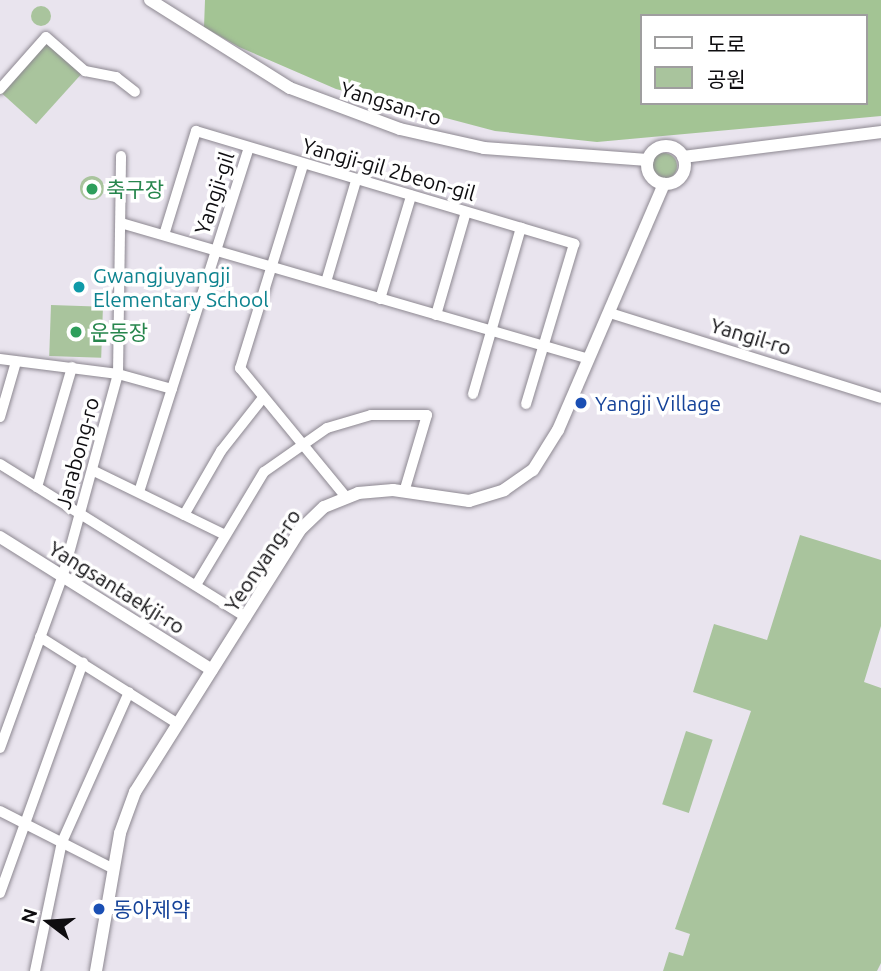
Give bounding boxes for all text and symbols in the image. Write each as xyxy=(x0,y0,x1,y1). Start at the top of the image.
legend xyxy=(640,14,867,105)
text: 도로 xyxy=(707,32,746,56)
text: 공원 xyxy=(707,67,746,91)
street label: Yangsan-ro xyxy=(337,76,445,130)
street label: Yangji-gil 2beon-gil xyxy=(300,132,478,206)
street label: Yangji-gil xyxy=(189,149,239,237)
place label: 축구장 xyxy=(106,176,164,202)
marker: 축구장 xyxy=(84,181,100,197)
place label: Gwangjuyangji Elementary School xyxy=(93,262,269,312)
marker: Gwangjuyangji Elementary School xyxy=(71,279,87,295)
street label: Yangil-ro xyxy=(708,312,794,360)
place label: 운동장 xyxy=(90,319,148,345)
marker: 운동장 xyxy=(68,324,84,340)
place label: Yangji Village xyxy=(595,390,721,416)
street label: Jarabong-ro xyxy=(50,394,104,512)
marker: Yangji Village xyxy=(573,395,589,411)
street label: Yeonyang-ro xyxy=(219,504,305,616)
street label: Yangsantaekji-ro xyxy=(44,535,190,639)
north arrow xyxy=(14,887,84,957)
place label: 동아제약 xyxy=(113,896,190,922)
marker: 동아제약 xyxy=(91,901,107,917)
text: N xyxy=(16,906,42,926)

